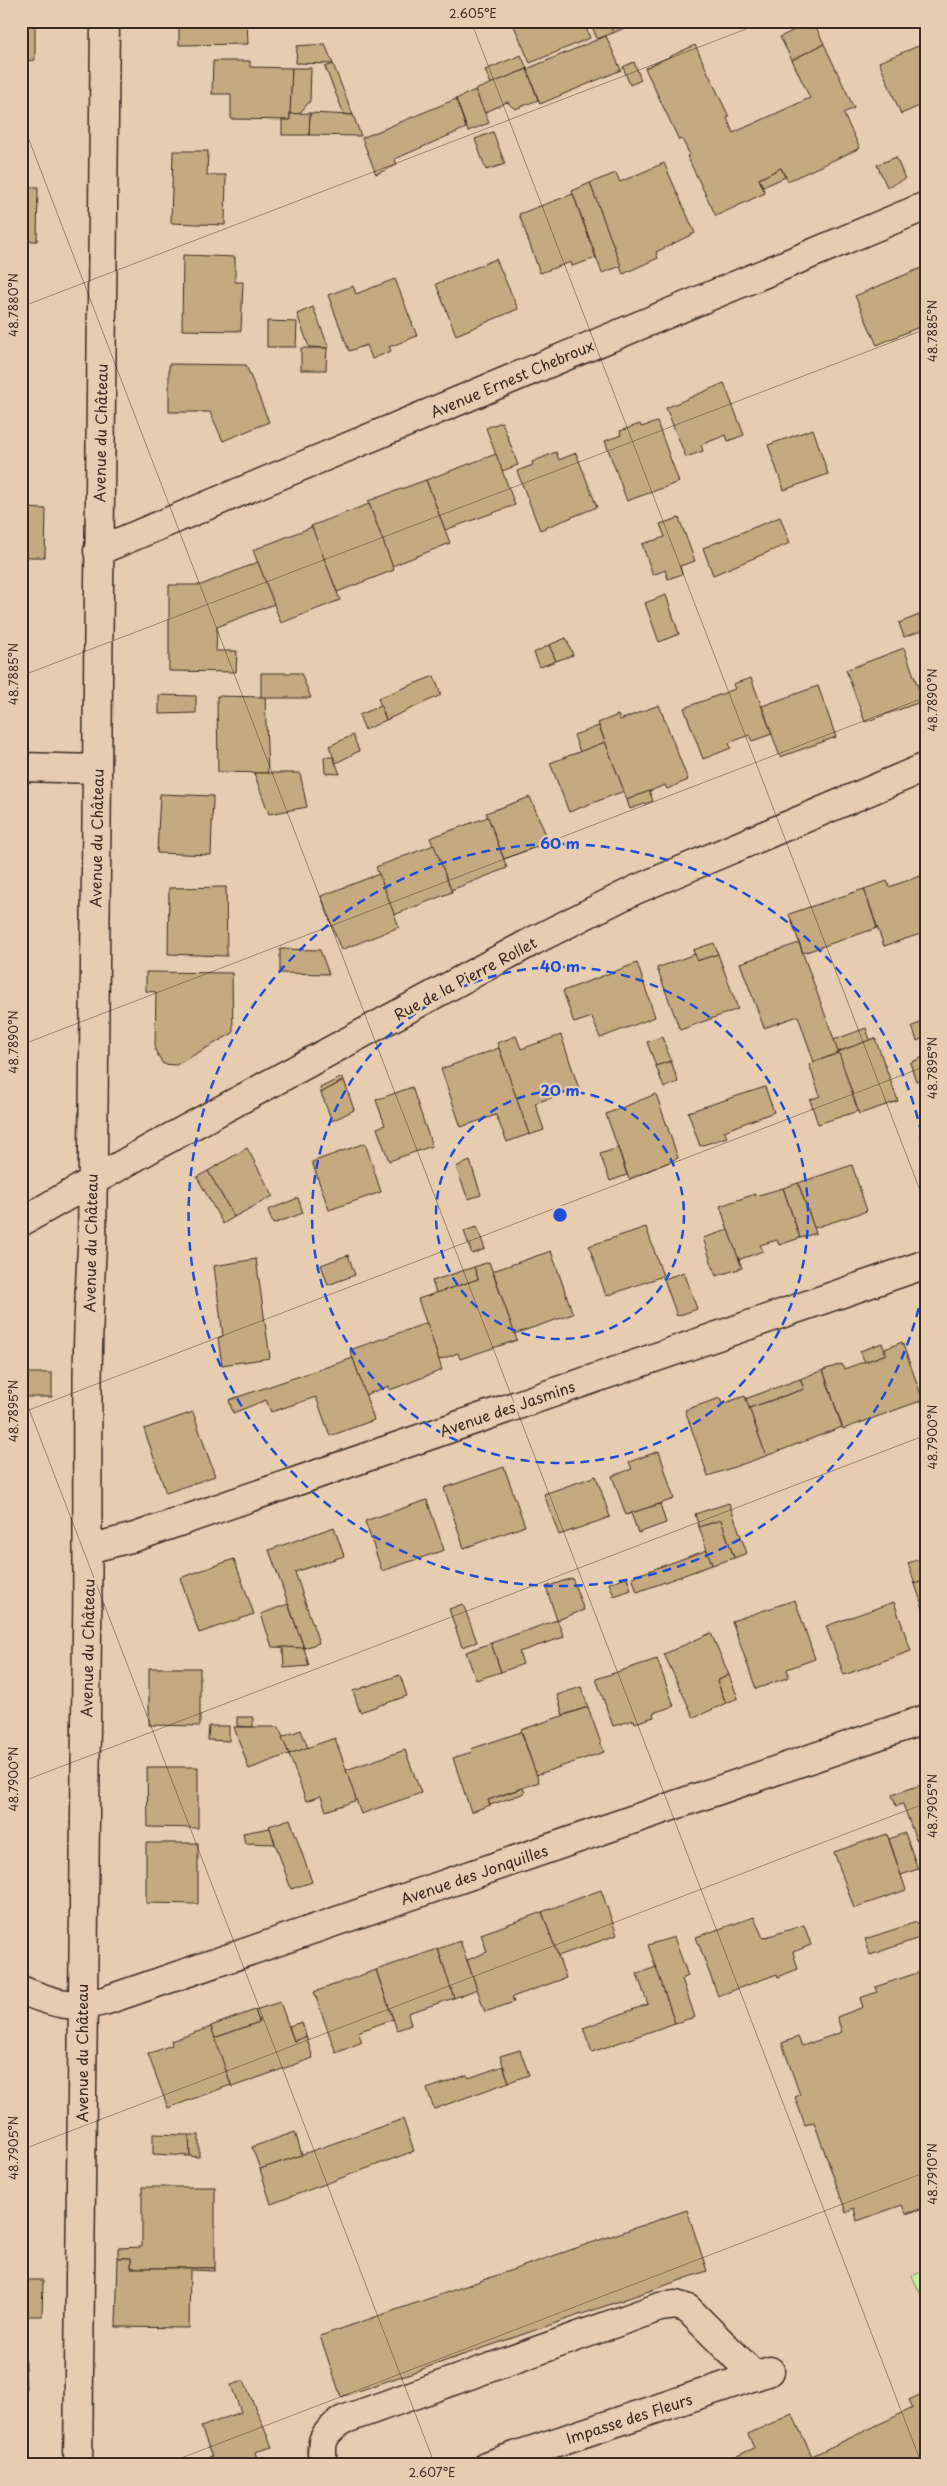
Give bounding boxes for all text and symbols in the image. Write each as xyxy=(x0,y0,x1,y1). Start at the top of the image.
text: 2.605°E xyxy=(449,4,497,22)
text: 48.7880°N xyxy=(4,273,22,337)
text: 48.7885°N xyxy=(923,300,941,362)
street label: Avenue Ernest Chebroux xyxy=(427,333,597,423)
street label: Avenue du Château xyxy=(87,363,113,503)
text: 48.7885°N xyxy=(4,643,22,705)
text: 48.7890°N xyxy=(923,668,941,732)
street label: Avenue du Château xyxy=(83,768,109,908)
text: 60 m xyxy=(540,831,580,854)
street label: Rue de la Pierre Rollet xyxy=(390,931,540,1025)
text: 40 m xyxy=(540,954,580,977)
text: 48.7890°N xyxy=(4,1010,22,1074)
text: 48.7895°N xyxy=(923,1037,941,1099)
text: 20 m xyxy=(541,1078,579,1101)
street label: Avenue du Château xyxy=(77,1173,103,1313)
centre of rings xyxy=(551,1206,569,1224)
street label: Avenue des Jasmins xyxy=(436,1374,578,1442)
text: 48.7895°N xyxy=(4,1380,22,1442)
text: 48.7900°N xyxy=(923,1405,941,1469)
street label: Avenue du Château xyxy=(74,1578,100,1718)
text: 48.7900°N xyxy=(4,1747,22,1811)
text: 48.7905°N xyxy=(923,1774,941,1838)
street label: Avenue des Jonquilles xyxy=(397,1838,551,1910)
street label: Avenue du Château xyxy=(70,1984,93,2122)
text: 48.7905°N xyxy=(4,2116,22,2180)
text: 48.7910°N xyxy=(923,2143,941,2205)
street label: Impasse des Fleurs xyxy=(563,2387,695,2449)
text: 2.607°E xyxy=(408,2463,456,2481)

